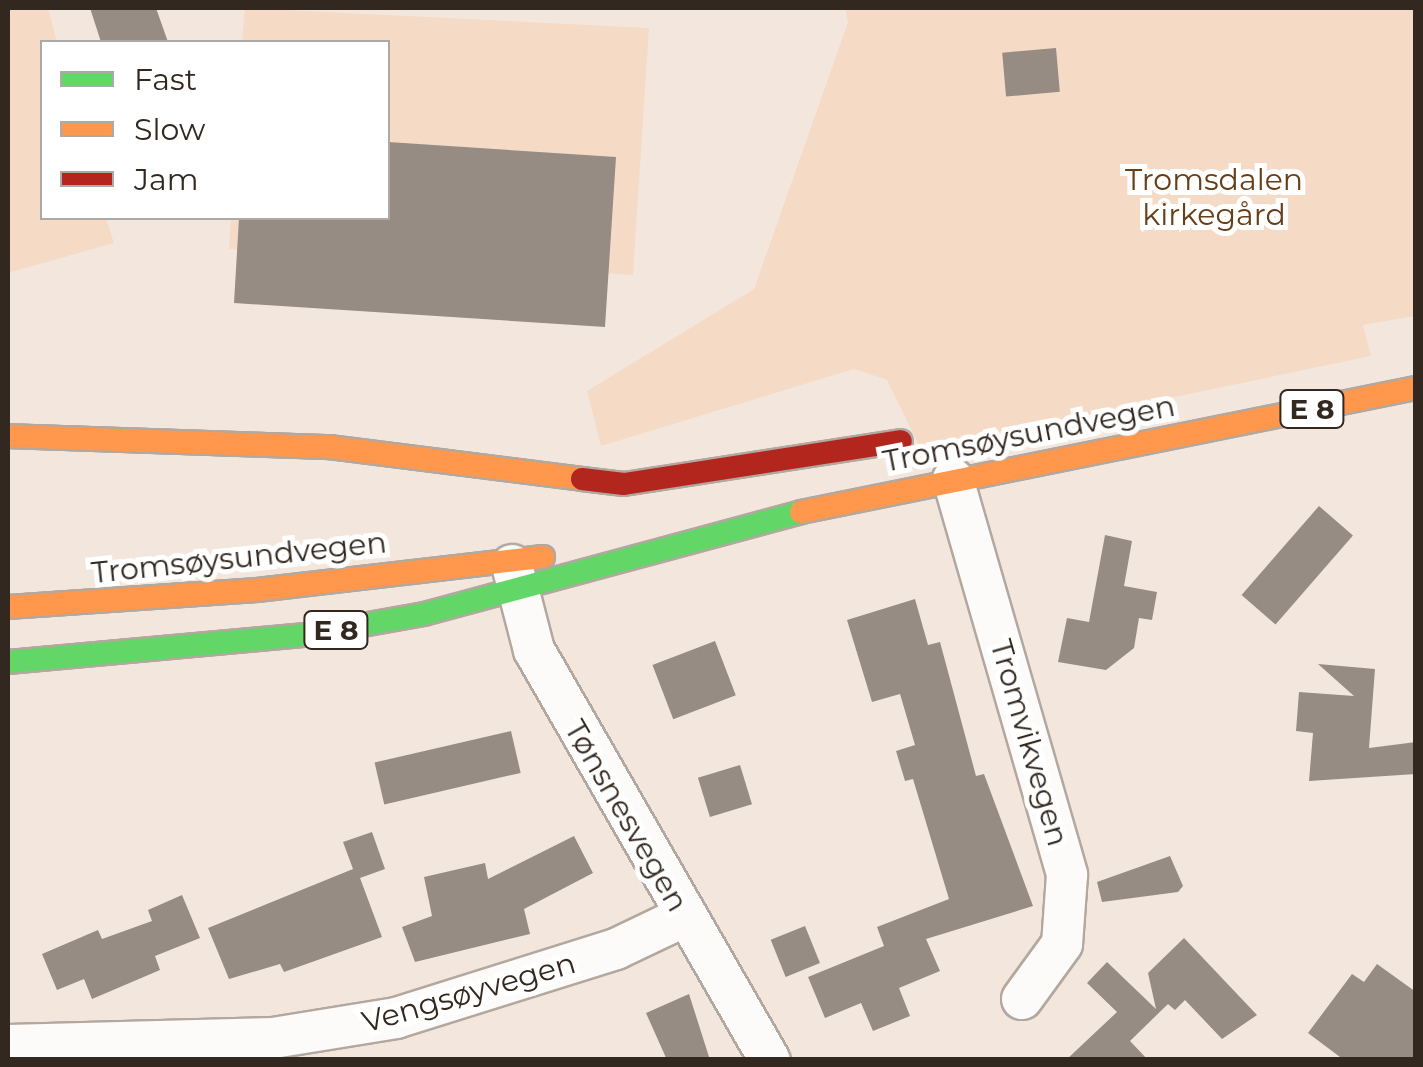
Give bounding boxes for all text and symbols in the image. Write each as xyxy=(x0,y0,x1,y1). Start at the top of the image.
legend xyxy=(40,40,390,220)
text: Fast xyxy=(134,61,197,98)
text: Slow xyxy=(134,111,205,148)
text: Jam xyxy=(134,161,199,198)
park label: Tromsdalen kirkegård xyxy=(1125,162,1303,232)
road number: E 8 xyxy=(1277,386,1347,432)
street label: Tromsøysundvegen xyxy=(880,388,1178,480)
street label: Tromsøysundvegen xyxy=(90,525,388,591)
road number: E 8 xyxy=(301,607,371,653)
street label: Tromvikvegen xyxy=(982,636,1076,850)
street label: Tønsnesvegen xyxy=(557,714,695,918)
street label: Vengsøyvegen xyxy=(358,945,580,1041)

